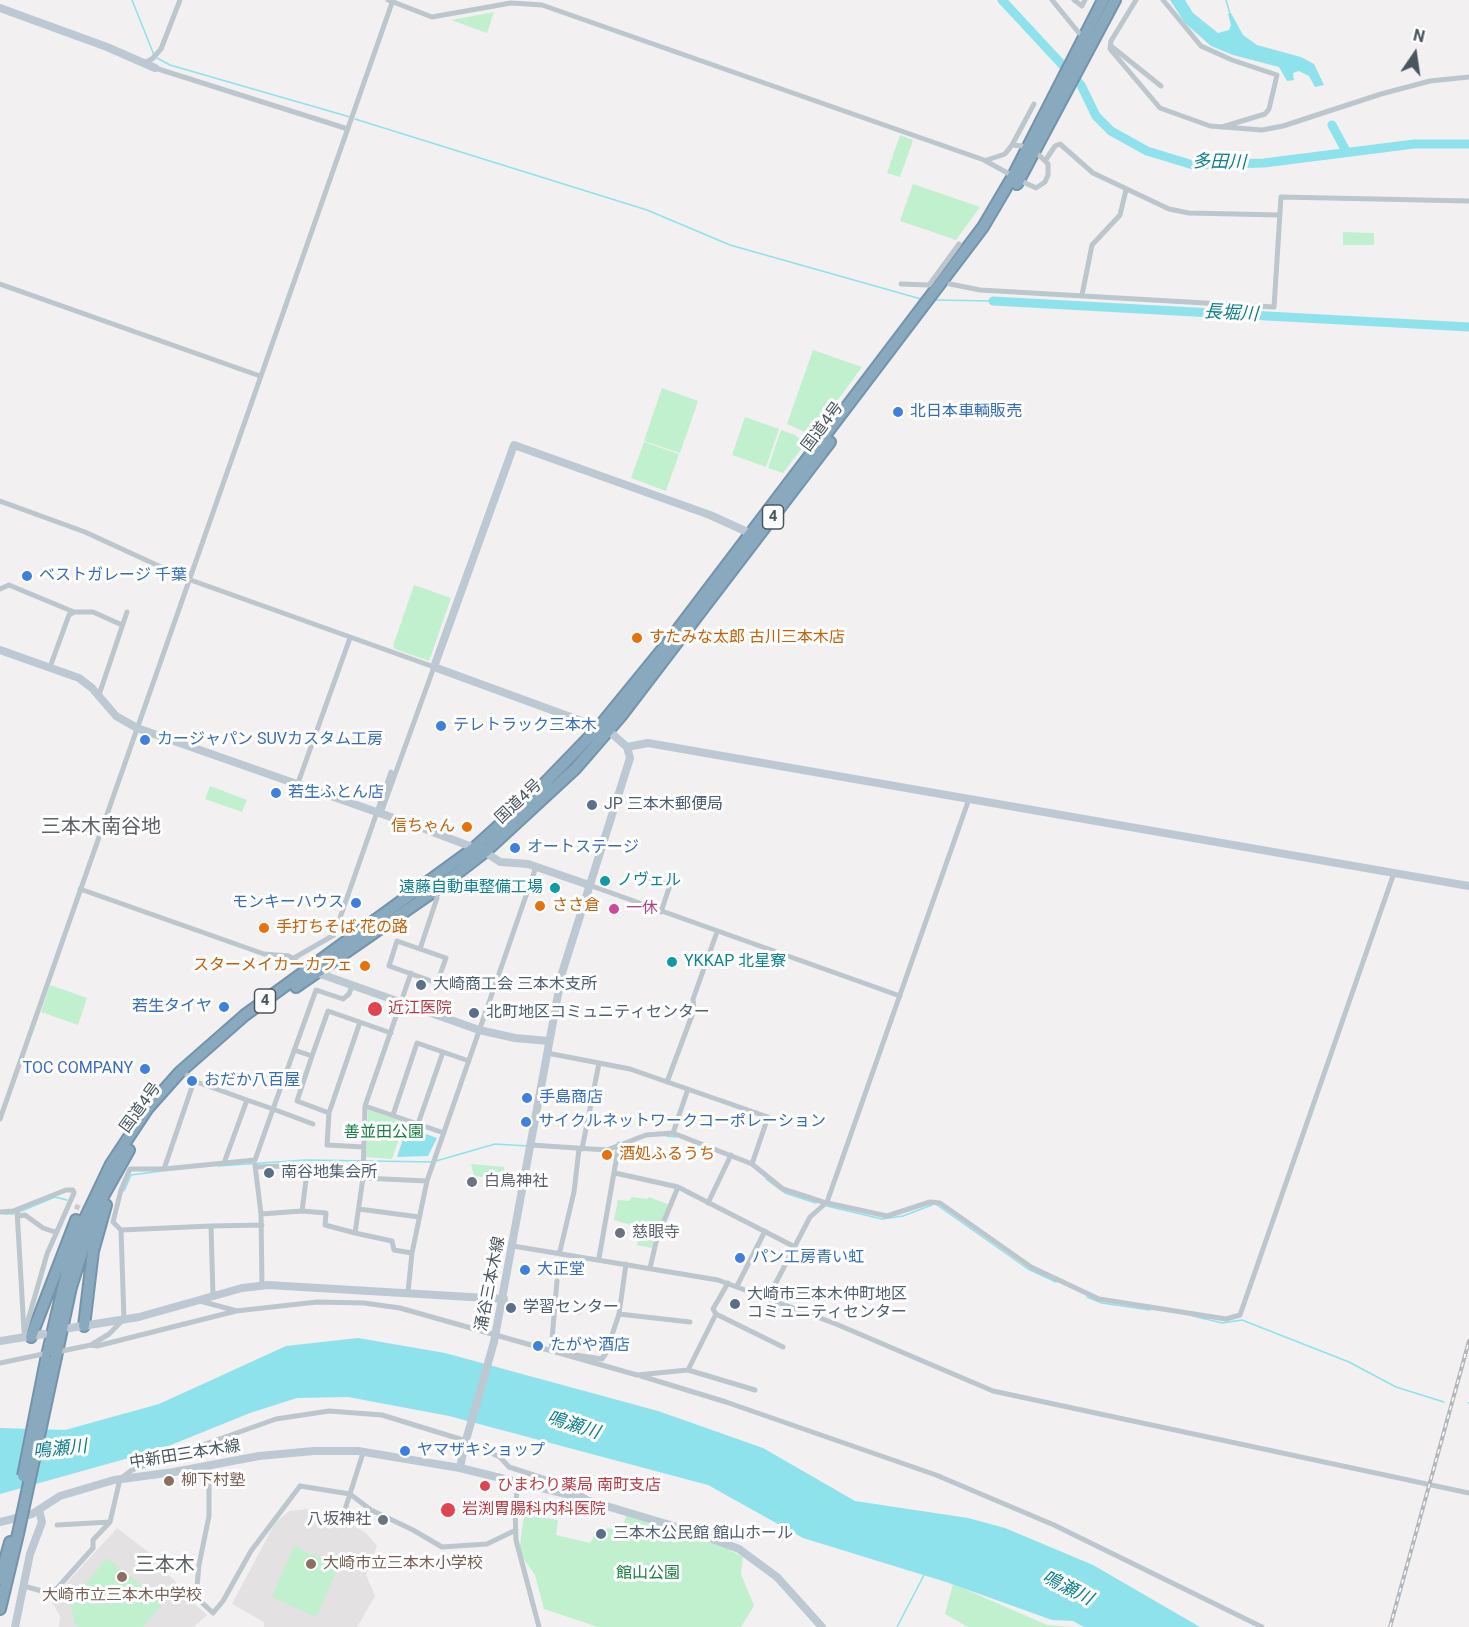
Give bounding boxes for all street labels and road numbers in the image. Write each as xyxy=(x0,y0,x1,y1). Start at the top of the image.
street label: 国道4号 xyxy=(798,398,848,456)
road number: 4 xyxy=(762,505,784,529)
street label: 国道4号 xyxy=(492,776,546,828)
road number: 4 xyxy=(254,989,276,1013)
street label: 国道4号 xyxy=(116,1079,166,1137)
street label: 涌谷三本木線 xyxy=(472,1235,510,1333)
street label: 中新田三本木線 xyxy=(128,1437,242,1473)

